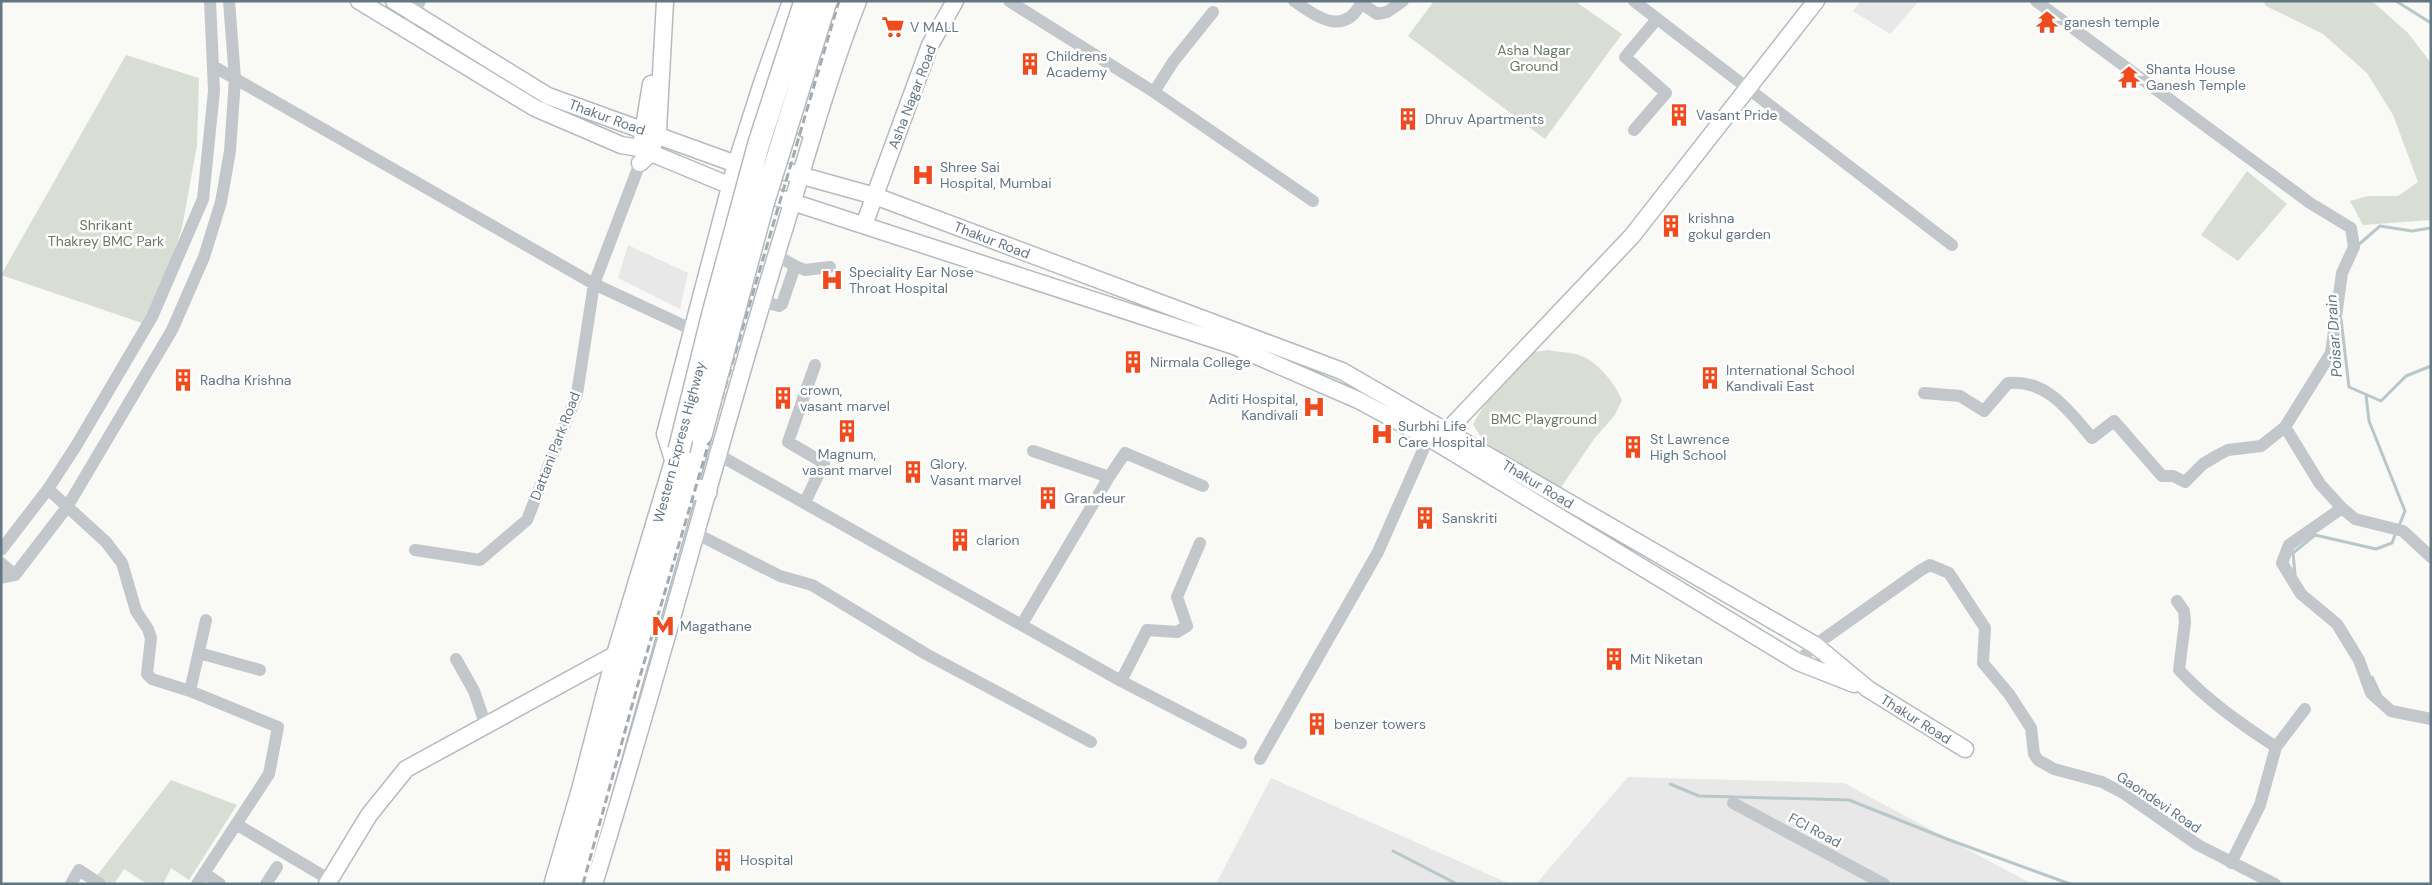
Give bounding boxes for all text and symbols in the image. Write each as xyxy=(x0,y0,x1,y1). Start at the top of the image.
temple icon: ganesh temple xyxy=(2034,9,2060,35)
place label: ganesh temple xyxy=(2064,13,2160,31)
supermarket icon: V MALL xyxy=(880,14,906,40)
place label: V MALL xyxy=(910,18,959,36)
park label: Asha Nagar Ground xyxy=(1497,41,1571,75)
street label: Asha Nagar Road xyxy=(884,42,940,152)
place label: Childrens Academy xyxy=(1046,47,1108,81)
building icon: Childrens Academy xyxy=(1017,51,1043,77)
place label: Shanta House Ganesh Temple xyxy=(2146,60,2246,94)
temple icon: Shanta House Ganesh Temple xyxy=(2116,64,2142,90)
street label: Thakur Road xyxy=(566,95,648,139)
building icon: Vasant Pride xyxy=(1666,102,1692,128)
building icon: Dhruv Apartments xyxy=(1395,106,1421,132)
place label: Vasant Pride xyxy=(1696,106,1778,124)
place label: Dhruv Apartments xyxy=(1425,110,1544,128)
place label: Shree Sai Hospital, Mumbai xyxy=(940,158,1052,192)
hospital icon: Shree Sai Hospital, Mumbai xyxy=(910,162,936,188)
place label: krishna gokul garden xyxy=(1688,209,1771,243)
building icon: krishna gokul garden xyxy=(1658,213,1684,239)
park label: Shrikant Thakrey BMC Park xyxy=(48,216,164,250)
street label: Thakur Road xyxy=(951,217,1033,263)
place label: Speciality Ear Nose Throat Hospital xyxy=(849,263,974,297)
hospital icon: Speciality Ear Nose Throat Hospital xyxy=(819,267,845,293)
water label: Poisar Drain xyxy=(2321,293,2347,378)
building icon: Nirmala College xyxy=(1120,349,1146,375)
place label: Nirmala College xyxy=(1150,353,1251,371)
street label: Western Express Highway xyxy=(649,359,709,525)
place label: International School Kandivali East xyxy=(1726,361,1855,395)
building icon: International School Kandivali East xyxy=(1697,365,1723,391)
building icon: Radha Krishna xyxy=(170,367,196,393)
place label: Radha Krishna xyxy=(200,371,291,389)
place label: crown, vasant marvel xyxy=(800,381,890,415)
building icon: crown, vasant marvel xyxy=(770,385,796,411)
street label: Dattani Park Road xyxy=(526,389,584,503)
place label: Aditi Hospital, Kandivali xyxy=(1209,390,1298,424)
hospital icon: Aditi Hospital, Kandivali xyxy=(1301,394,1327,420)
park label: BMC Playground xyxy=(1491,410,1597,428)
place label: Surbhi Life Care Hospital xyxy=(1398,417,1485,451)
building icon: Magnum, vasant marvel xyxy=(834,418,860,444)
hospital icon: Surbhi Life Care Hospital xyxy=(1369,421,1395,447)
place label: St Lawrence High School xyxy=(1650,430,1730,464)
building icon: St Lawrence High School xyxy=(1620,434,1646,460)
place label: Magnum, vasant marvel xyxy=(802,445,892,479)
place label: Glory. Vasant marvel xyxy=(930,455,1021,489)
street label: Thakur Road xyxy=(1499,456,1577,512)
building icon: Glory. Vasant marvel xyxy=(900,459,926,485)
building icon: Grandeur xyxy=(1035,485,1061,511)
place label: Grandeur xyxy=(1064,489,1125,507)
building icon: Sanskriti xyxy=(1412,505,1438,531)
place label: Sanskriti xyxy=(1442,509,1497,527)
building icon: clarion xyxy=(947,527,973,553)
place label: clarion xyxy=(976,531,1020,549)
metro station icon: Magathane xyxy=(650,613,676,639)
place label: Magathane xyxy=(680,617,752,635)
building icon: Mit Niketan xyxy=(1601,646,1627,672)
place label: Mit Niketan xyxy=(1630,650,1703,668)
street label: Thakur Road xyxy=(1877,690,1955,748)
building icon: benzer towers xyxy=(1304,711,1330,737)
place label: benzer towers xyxy=(1334,715,1426,733)
street label: Gaondevi Road xyxy=(2113,767,2205,837)
street label: FCI Road xyxy=(1786,809,1844,851)
building icon: Hospital xyxy=(710,847,736,873)
place label: Hospital xyxy=(740,851,793,869)

